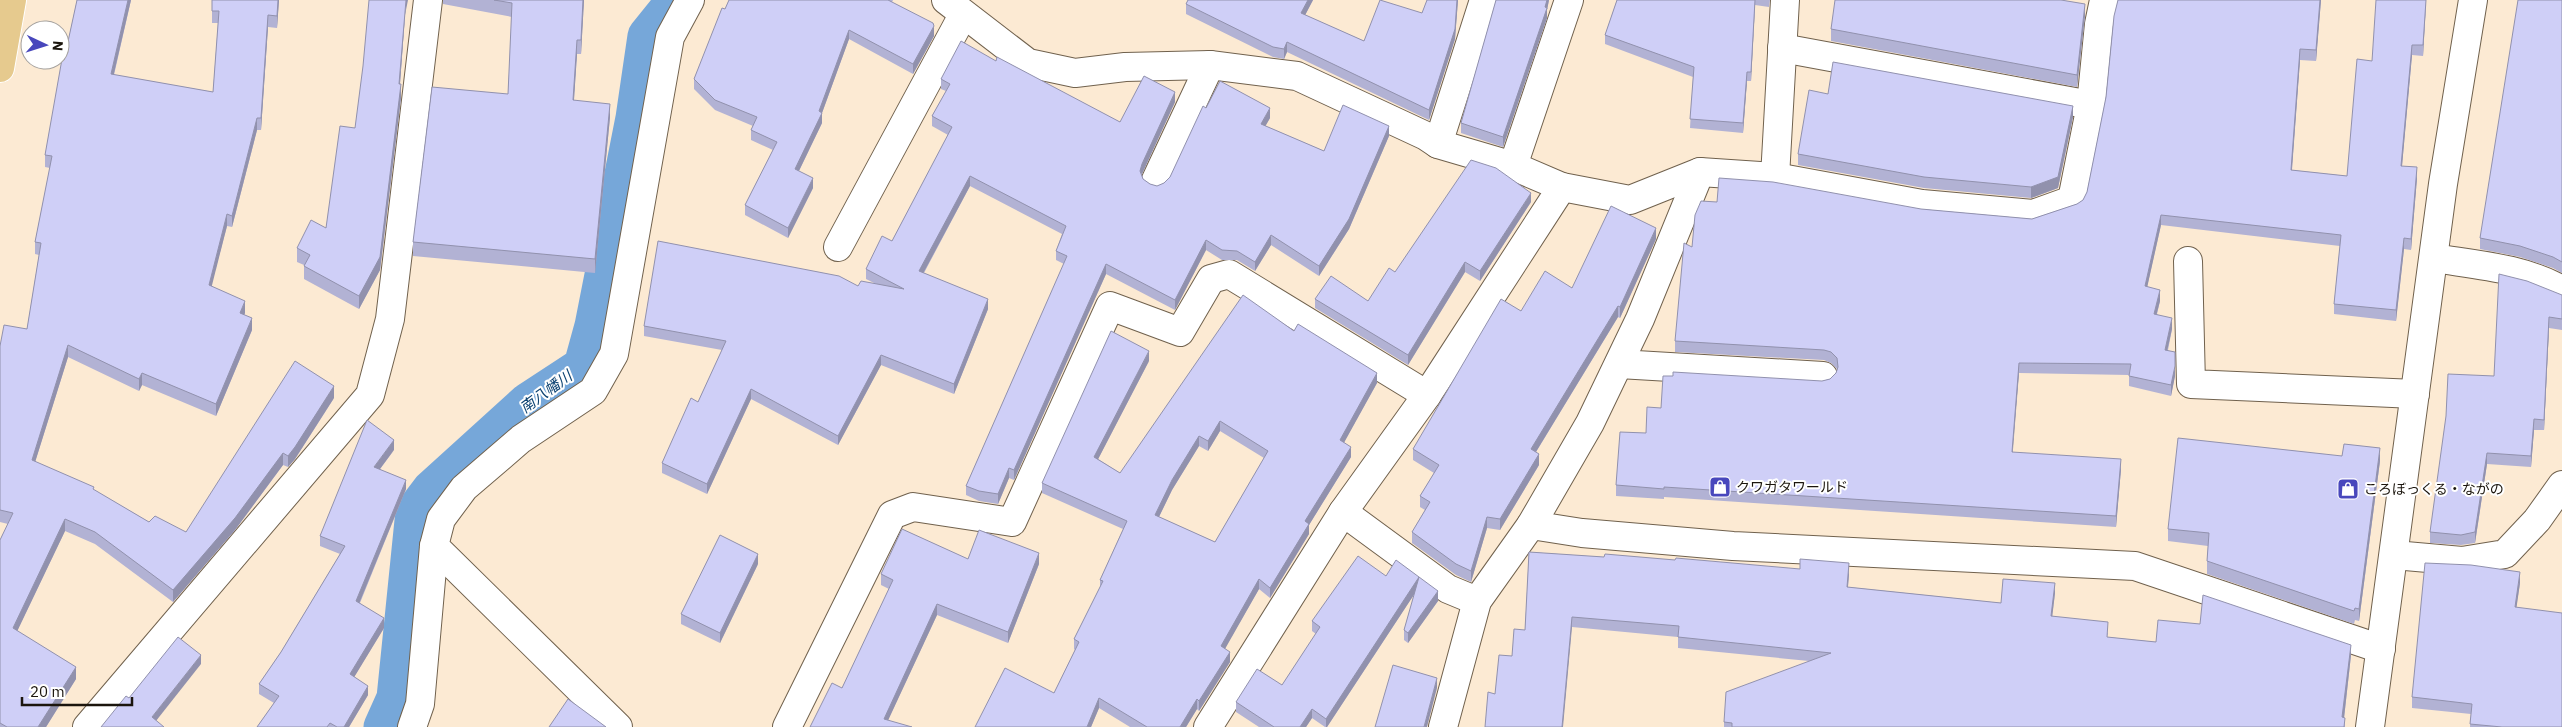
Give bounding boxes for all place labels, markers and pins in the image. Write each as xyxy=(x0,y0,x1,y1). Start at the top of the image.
shop icon: クワガタワールド xyxy=(1708,475,1732,499)
shop icon: ころぼっくる・ながの xyxy=(2336,477,2360,501)
place label: クワガタワールド xyxy=(1736,478,1848,496)
place label: ころぼっくる・ながの xyxy=(2364,480,2504,498)

